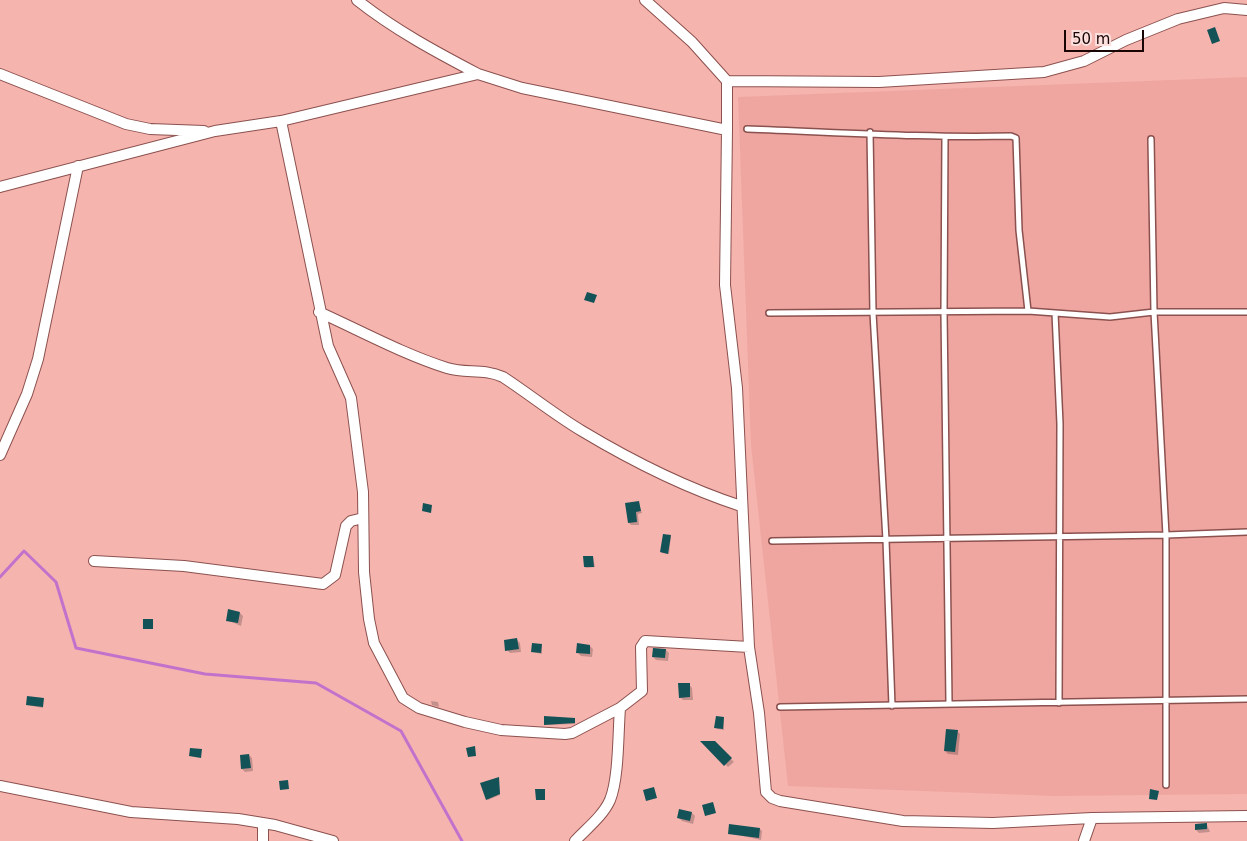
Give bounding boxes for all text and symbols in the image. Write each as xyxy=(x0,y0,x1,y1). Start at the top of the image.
scale bar xyxy=(1067,20,1147,52)
text: 50 m xyxy=(1072,30,1110,48)

